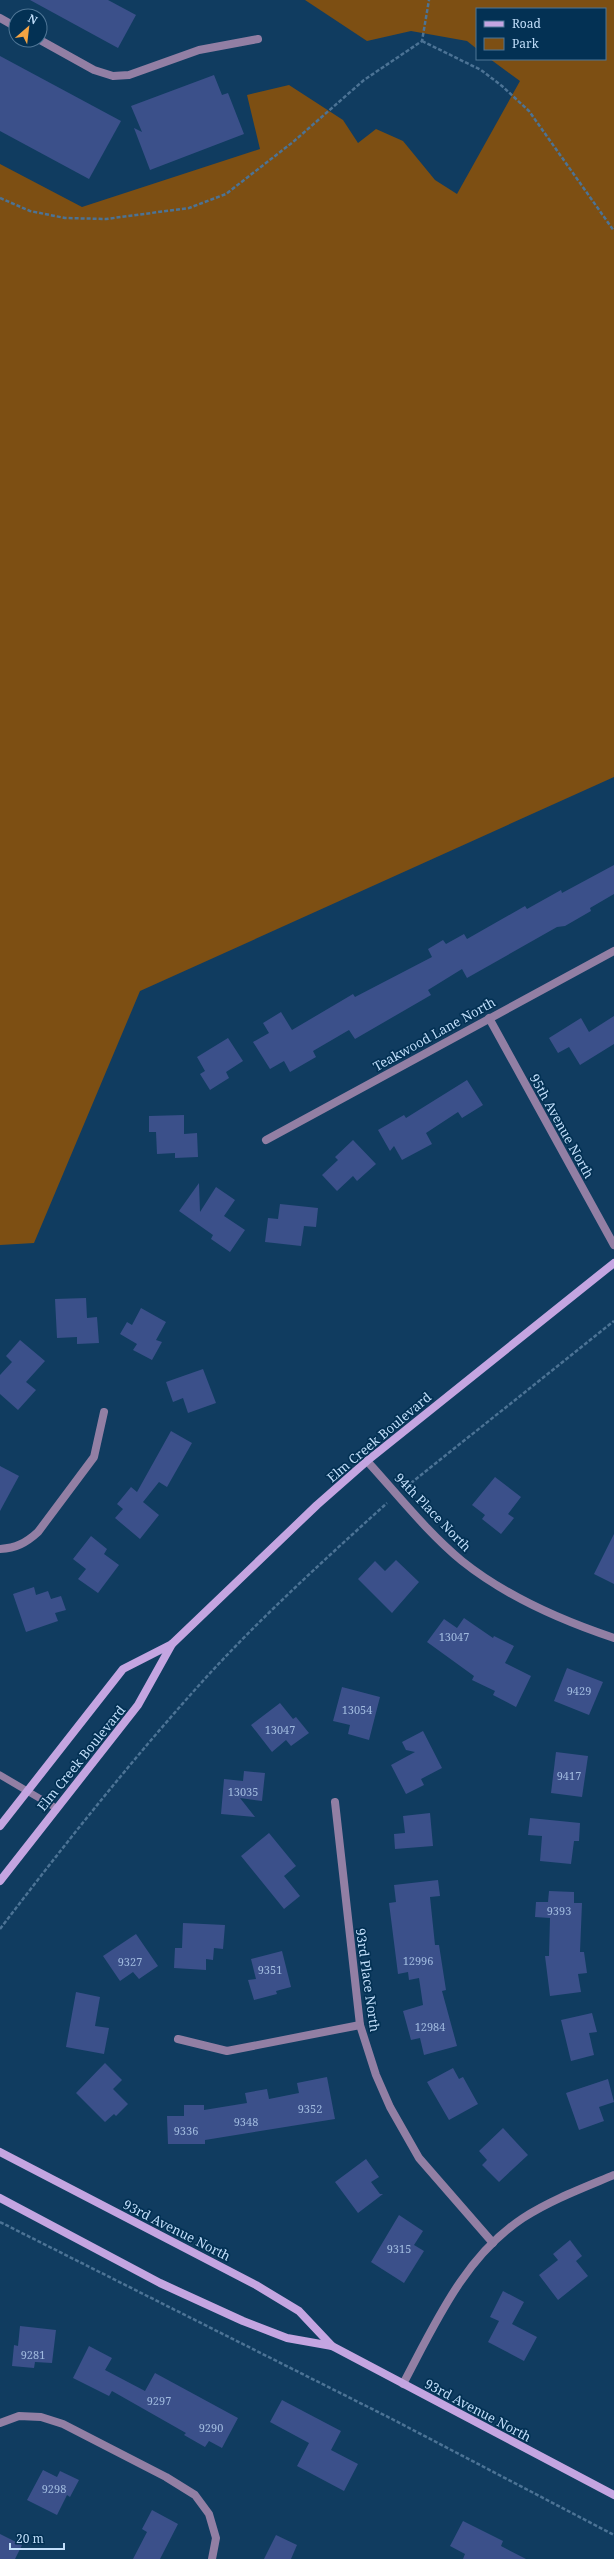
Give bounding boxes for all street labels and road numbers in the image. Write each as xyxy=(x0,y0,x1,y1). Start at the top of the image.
street label: Teakwood Lane North xyxy=(370,993,498,1075)
street label: 95th Avenue North xyxy=(526,1070,598,1182)
street label: Elm Creek Boulevard xyxy=(323,1388,435,1486)
street label: 94th Place North xyxy=(391,1469,475,1555)
street label: Elm Creek Boulevard xyxy=(33,1701,129,1815)
street label: 93rd Place North xyxy=(352,1927,384,2033)
street label: 93rd Avenue North xyxy=(120,2195,234,2265)
street label: 93rd Avenue North xyxy=(422,2374,534,2446)

